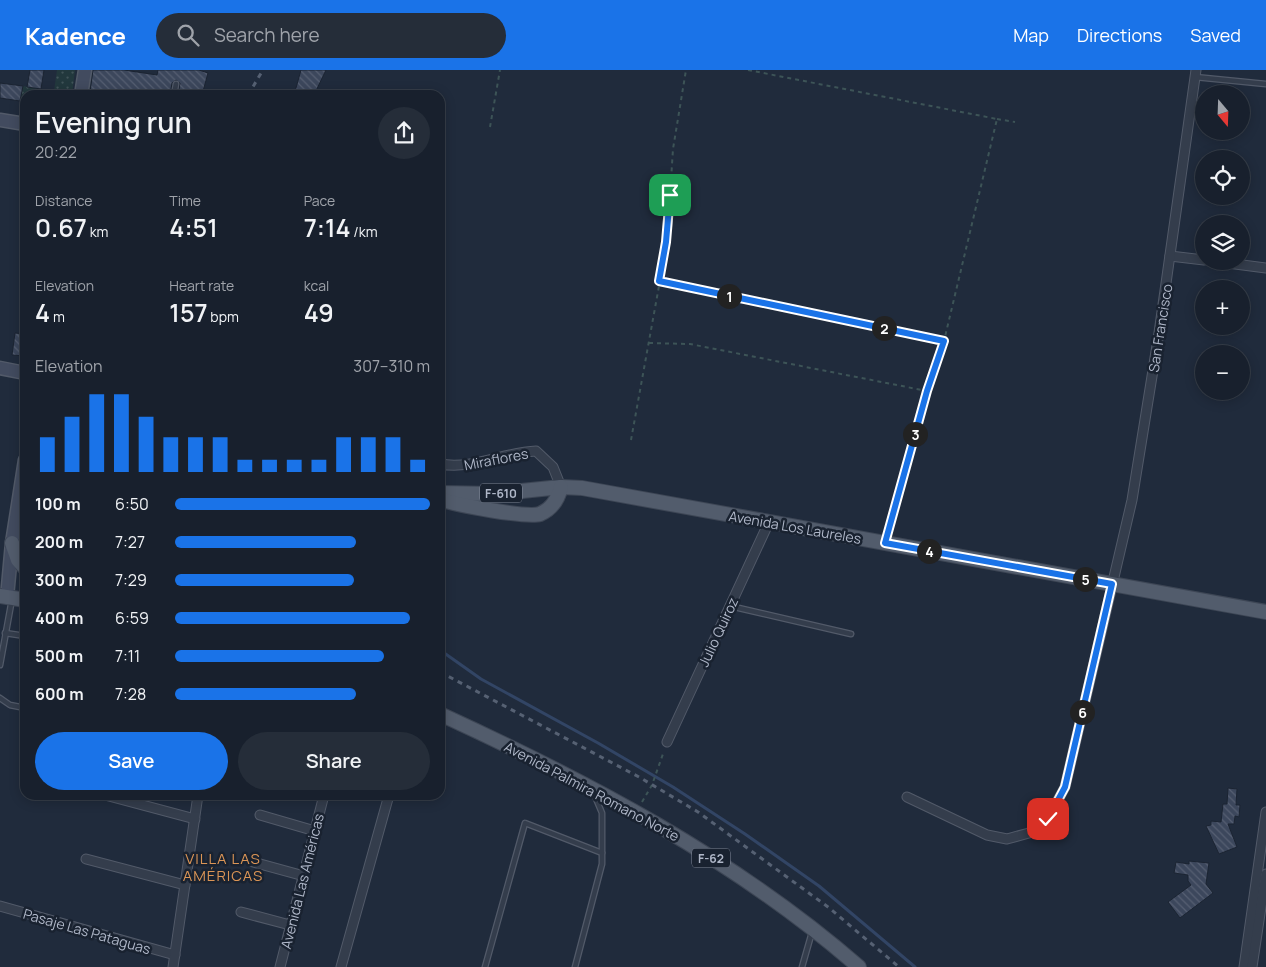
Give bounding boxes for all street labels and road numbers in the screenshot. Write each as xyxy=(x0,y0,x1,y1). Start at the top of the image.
street label: San Francisco xyxy=(1144,282,1176,374)
street label: Miraflores xyxy=(462,443,530,475)
road number: F-610 xyxy=(480,483,522,502)
street label: Avenida Los Laureles xyxy=(727,506,863,548)
street label: Julio Quiroz xyxy=(694,594,742,670)
street label: Avenida Palmira Romano Norte xyxy=(501,737,683,845)
street label: Avenida Las Américas xyxy=(276,811,328,951)
road number: F-62 xyxy=(692,848,730,868)
street label: Pasaje Las Pataguas xyxy=(21,904,153,958)

